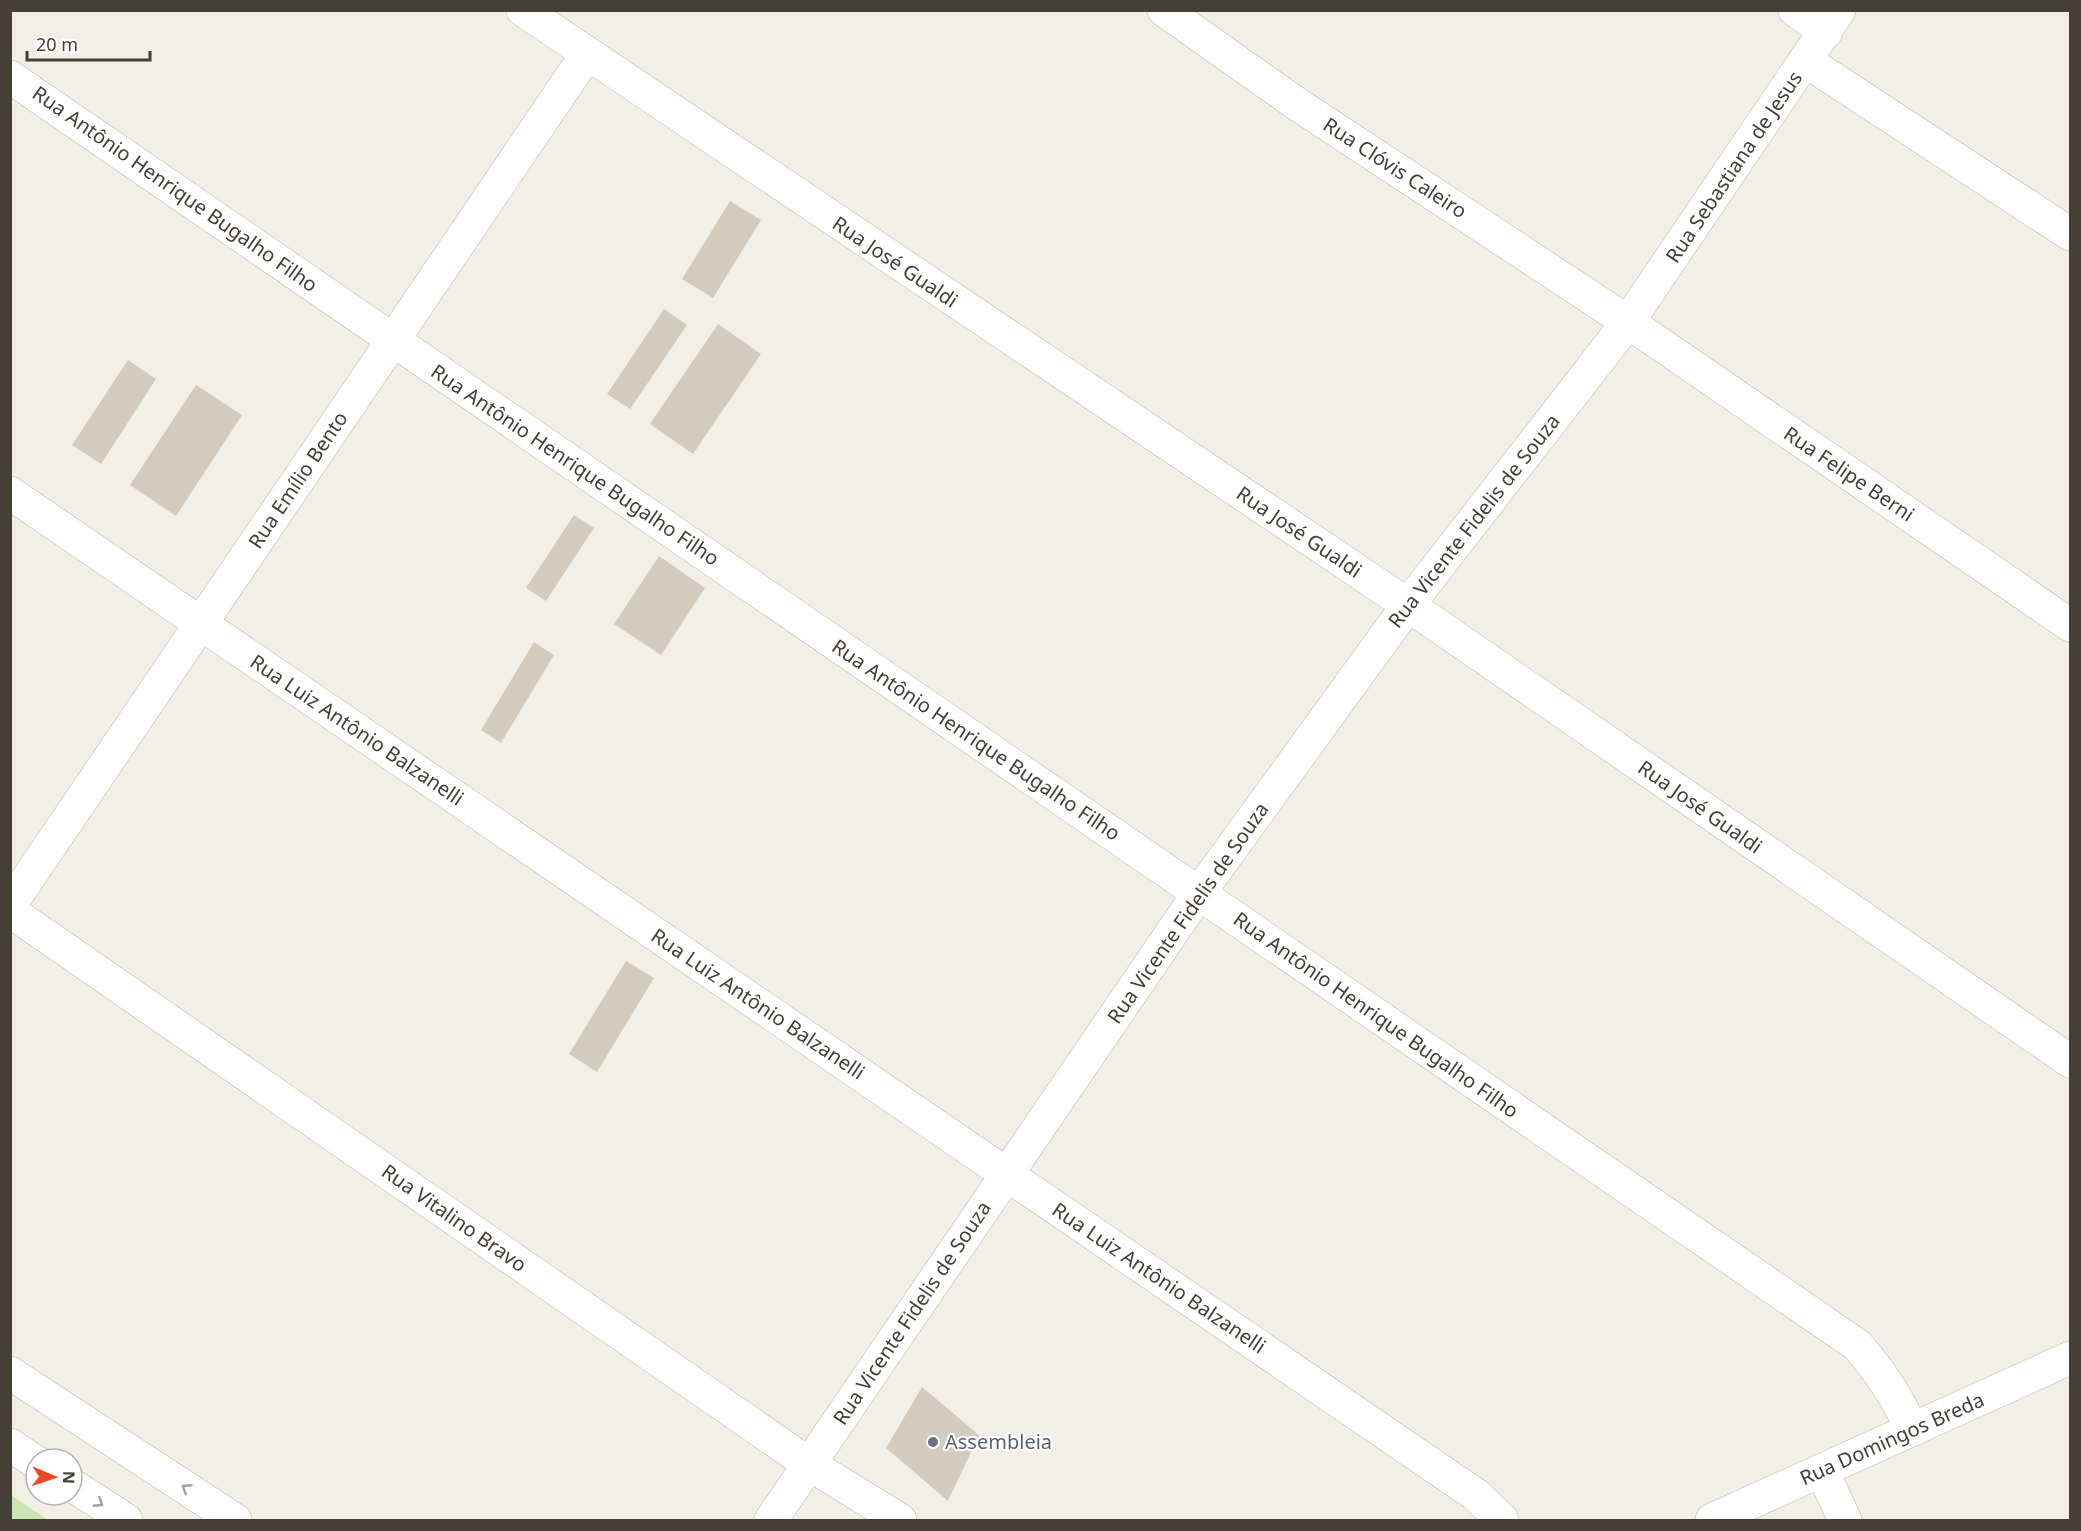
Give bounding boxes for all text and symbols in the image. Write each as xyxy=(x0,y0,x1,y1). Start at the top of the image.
scale bar xyxy=(27,24,150,62)
text: 20 m xyxy=(36,32,78,56)
street label: Rua Sebastiana de Jesus xyxy=(1659,65,1808,268)
street label: Rua Antônio Henrique Bugalho Filho xyxy=(27,79,323,298)
street label: Rua Clóvis Caleiro xyxy=(1318,111,1472,224)
street label: Rua José Gualdi xyxy=(827,210,963,313)
street label: Rua Antônio Henrique Bugalho Filho xyxy=(426,358,725,572)
street label: Rua Emílio Bento xyxy=(242,406,353,554)
street label: Rua Vicente Fidelis de Souza xyxy=(1382,408,1566,633)
street label: Rua Felipe Berni xyxy=(1779,420,1920,527)
street label: Rua José Gualdi xyxy=(1231,480,1367,583)
street label: Rua Antônio Henrique Bugalho Filho xyxy=(827,633,1126,847)
street label: Rua Luiz Antônio Balzanelli xyxy=(245,648,469,811)
street label: Rua José Gualdi xyxy=(1633,754,1768,859)
street label: Rua Vicente Fidelis de Souza xyxy=(1101,797,1274,1029)
street label: Rua Antônio Henrique Bugalho Filho xyxy=(1228,905,1524,1124)
street label: Rua Luiz Antônio Balzanelli xyxy=(646,922,870,1085)
street label: Rua Vitalino Bravo xyxy=(376,1157,532,1278)
street label: Rua Vicente Fidelis de Souza xyxy=(826,1196,997,1430)
street label: Rua Luiz Antônio Balzanelli xyxy=(1047,1196,1271,1359)
street label: Rua Domingos Breda xyxy=(1795,1386,1988,1491)
place label: Assembleia xyxy=(945,1428,1052,1455)
marker: Assembleia xyxy=(926,1435,940,1449)
north arrow xyxy=(24,1447,84,1507)
text: N xyxy=(58,1471,80,1484)
one-way arrow xyxy=(182,1484,192,1496)
one-way arrow xyxy=(92,1496,103,1507)

